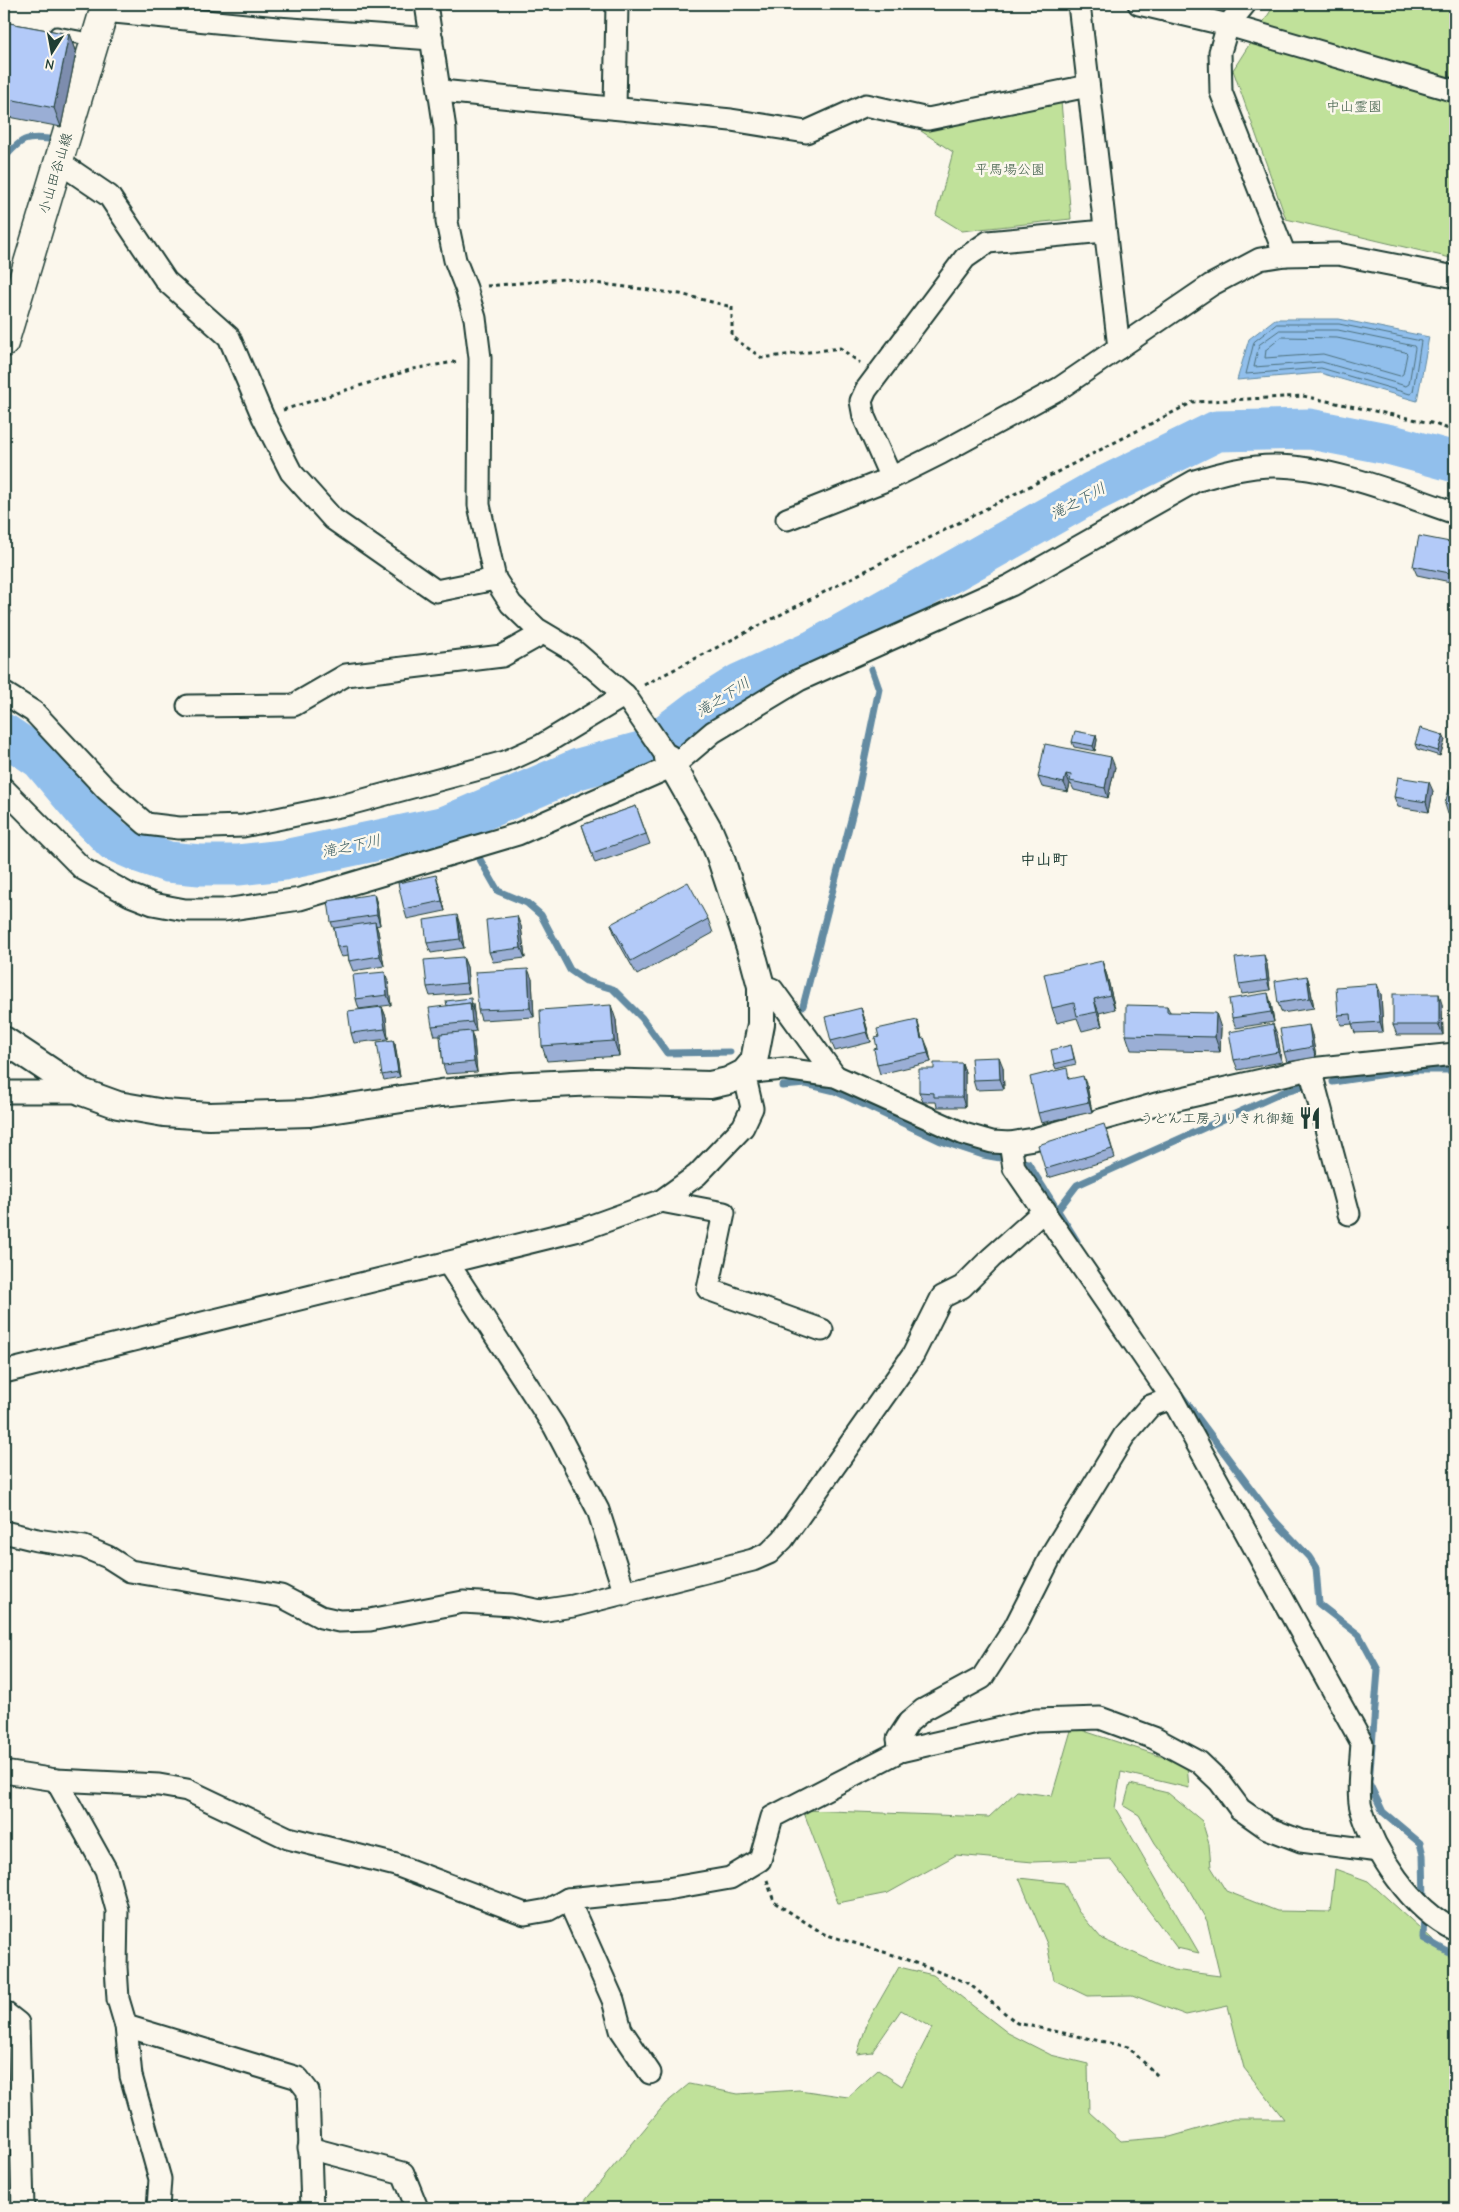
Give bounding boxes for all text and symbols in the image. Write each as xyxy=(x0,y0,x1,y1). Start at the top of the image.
north arrow xyxy=(28,28,78,78)
text: N xyxy=(44,55,56,73)
park label: 中山霊園 xyxy=(1326,98,1382,115)
street label: 小山田谷山線 xyxy=(35,130,76,216)
park label: 平馬場公園 xyxy=(975,161,1045,178)
water label: 滝之下川 xyxy=(1047,479,1109,523)
water label: 滝之下川 xyxy=(693,673,753,721)
water label: 滝之下川 xyxy=(320,831,382,861)
district label: 中山町 xyxy=(1020,851,1068,869)
restaurant icon: うどん工房うりきれ御麺 xyxy=(1297,1105,1323,1131)
place label: うどん工房うりきれ御麺 xyxy=(1140,1110,1294,1127)

